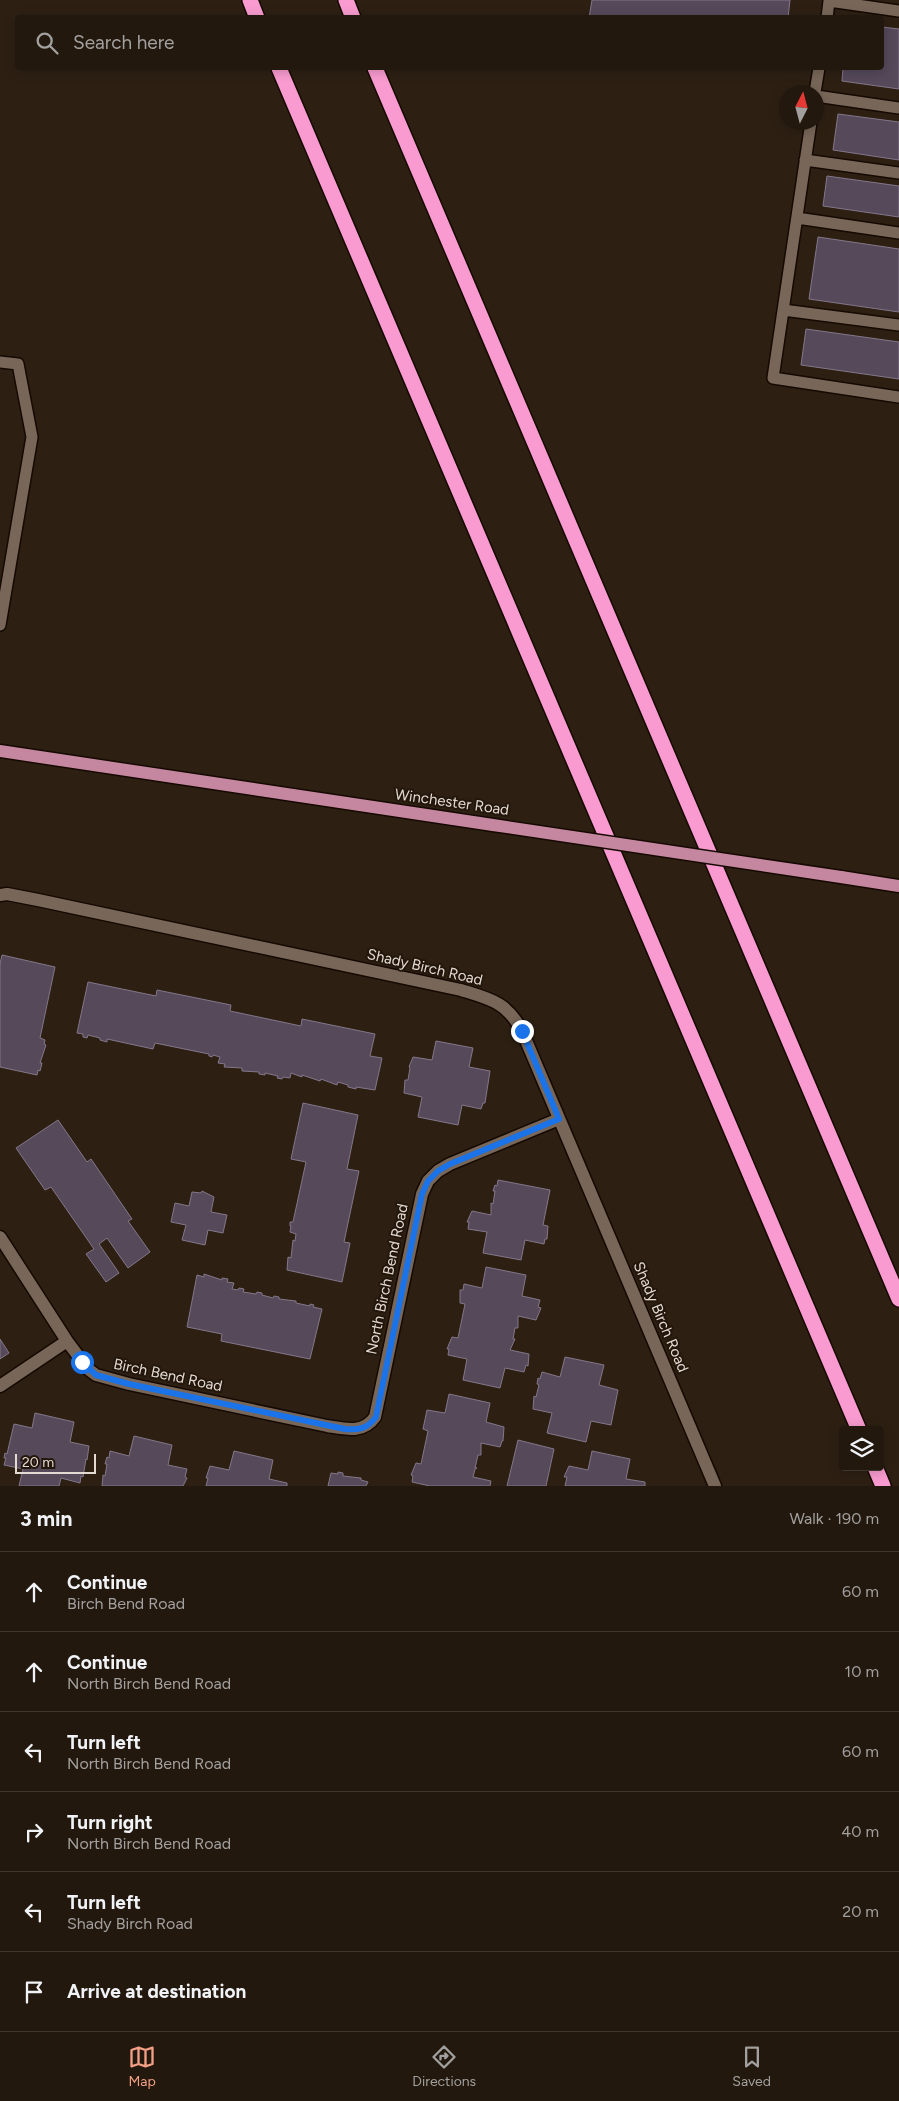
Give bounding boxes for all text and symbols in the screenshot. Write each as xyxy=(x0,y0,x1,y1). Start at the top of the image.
search box xyxy=(15,15,884,70)
icon: search xyxy=(33,29,61,57)
text: Search here xyxy=(73,31,175,54)
north arrow xyxy=(779,85,824,130)
street label: Winchester Road xyxy=(394,785,510,819)
street label: Shady Birch Road xyxy=(365,945,485,989)
route end xyxy=(511,1020,534,1043)
street label: North Birch Bend Road xyxy=(362,1202,412,1356)
street label: Shady Birch Road xyxy=(630,1259,692,1375)
route start xyxy=(71,1351,94,1374)
street label: Birch Bend Road xyxy=(112,1355,224,1395)
map controls xyxy=(839,1426,884,1471)
button: layers xyxy=(839,1426,884,1471)
scale bar xyxy=(15,1451,96,1474)
text: 20 m xyxy=(22,1454,54,1471)
text: 3 min xyxy=(20,1506,72,1531)
text: Walk · 190 m xyxy=(789,1509,879,1528)
text: Continue xyxy=(67,1571,147,1594)
icon: ahead xyxy=(20,1578,48,1606)
text: 60 m xyxy=(842,1582,879,1601)
text: Birch Bend Road xyxy=(67,1594,185,1613)
text: Continue xyxy=(67,1651,147,1674)
icon: ahead xyxy=(20,1658,48,1686)
text: 10 m xyxy=(845,1662,879,1681)
text: North Birch Bend Road xyxy=(67,1674,231,1693)
text: Turn left xyxy=(67,1731,141,1754)
icon: left xyxy=(20,1738,48,1766)
text: 60 m xyxy=(842,1742,879,1761)
text: North Birch Bend Road xyxy=(67,1754,231,1773)
text: Turn right xyxy=(67,1811,153,1834)
icon: right xyxy=(20,1818,48,1846)
text: 40 m xyxy=(841,1822,879,1841)
text: North Birch Bend Road xyxy=(67,1834,231,1853)
text: Turn left xyxy=(67,1891,141,1914)
icon: left xyxy=(20,1898,48,1926)
text: 20 m xyxy=(842,1902,879,1921)
text: Shady Birch Road xyxy=(67,1914,193,1933)
icon: arrive xyxy=(20,1978,48,2006)
text: Arrive at destination xyxy=(67,1980,246,2003)
tab: Map xyxy=(128,2043,156,2090)
tab: Directions xyxy=(412,2043,476,2090)
tab: Saved xyxy=(732,2043,771,2090)

